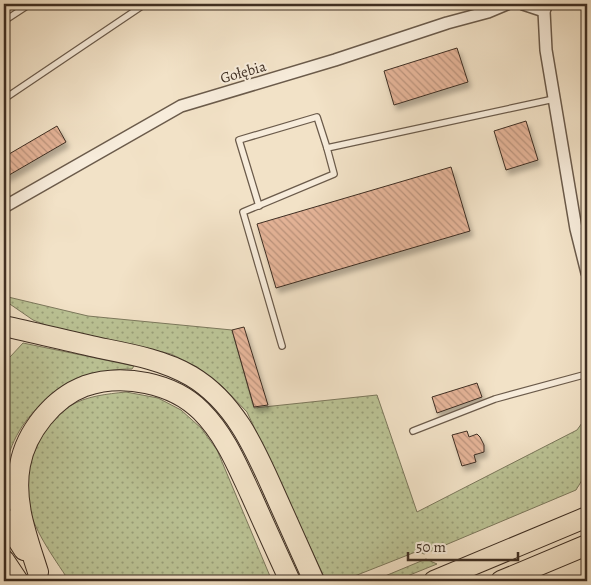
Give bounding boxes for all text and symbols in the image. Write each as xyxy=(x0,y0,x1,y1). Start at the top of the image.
street label: Gołębia xyxy=(218,56,268,88)
scale bar xyxy=(408,530,518,562)
text: 50 m xyxy=(416,537,446,557)

